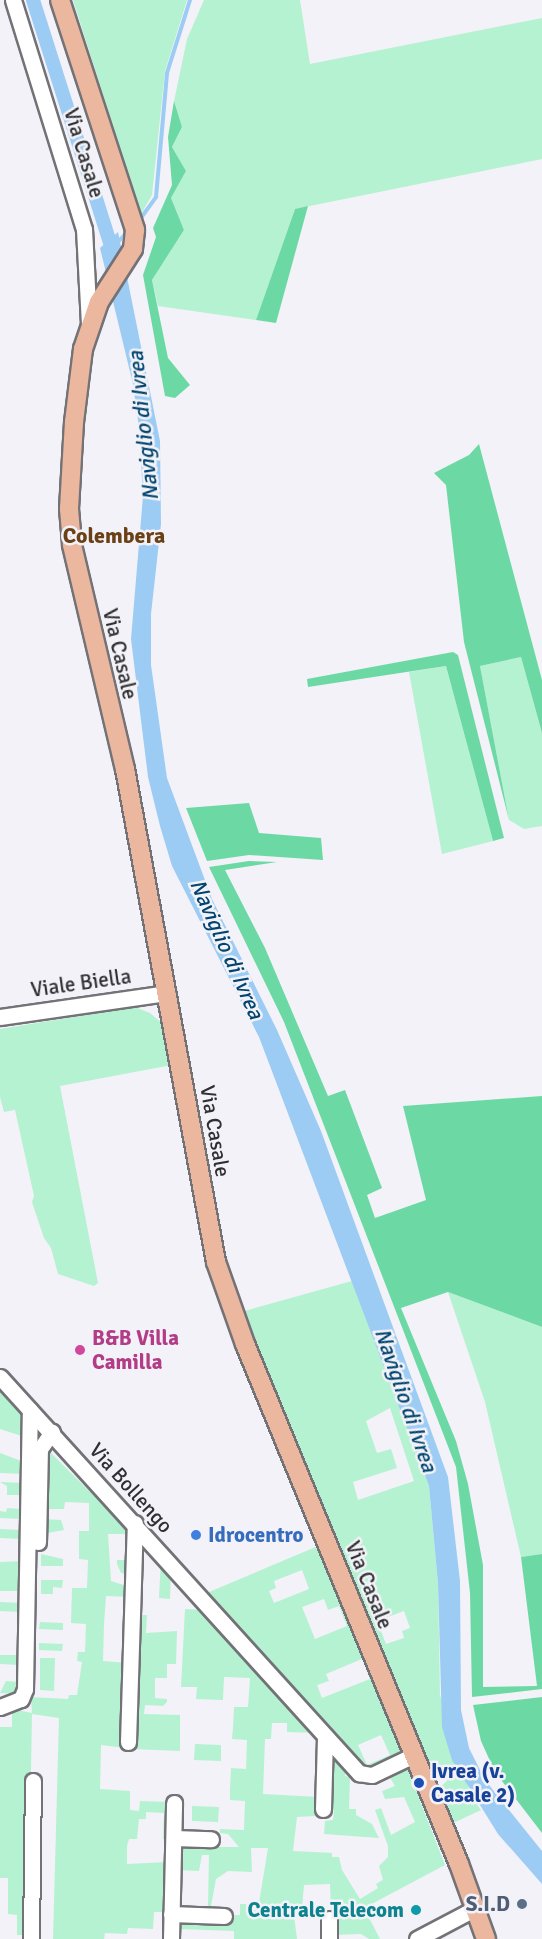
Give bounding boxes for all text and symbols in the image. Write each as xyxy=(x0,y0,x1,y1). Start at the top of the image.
street label: Via Casale xyxy=(58,105,110,201)
water label: Naviglio di Ivrea xyxy=(122,350,164,502)
district label: Colembera xyxy=(63,523,165,549)
street label: Via Casale xyxy=(97,606,143,702)
water label: Naviglio di Ivrea xyxy=(184,875,270,1023)
street label: Viale Biella xyxy=(29,963,133,1003)
street label: Via Casale xyxy=(195,1083,235,1179)
place label: B&B Villa Camilla xyxy=(92,1325,179,1375)
water label: Naviglio di Ivrea xyxy=(369,1325,443,1475)
marker: B&B Villa Camilla xyxy=(73,1343,87,1357)
street label: Via Bollengo xyxy=(84,1438,178,1538)
place label: Idrocentro xyxy=(208,1522,303,1548)
marker: Idrocentro xyxy=(189,1528,203,1542)
street label: Via Casale xyxy=(340,1537,398,1633)
place label: Ivrea (v. Casale 2) xyxy=(431,1758,515,1808)
marker: Ivrea (v. Casale 2) xyxy=(412,1776,426,1790)
place label: S.I.D xyxy=(466,1891,510,1917)
place label: Centrale Telecom xyxy=(247,1897,404,1923)
marker: S.I.D xyxy=(515,1897,529,1911)
marker: Centrale Telecom xyxy=(409,1903,423,1917)

